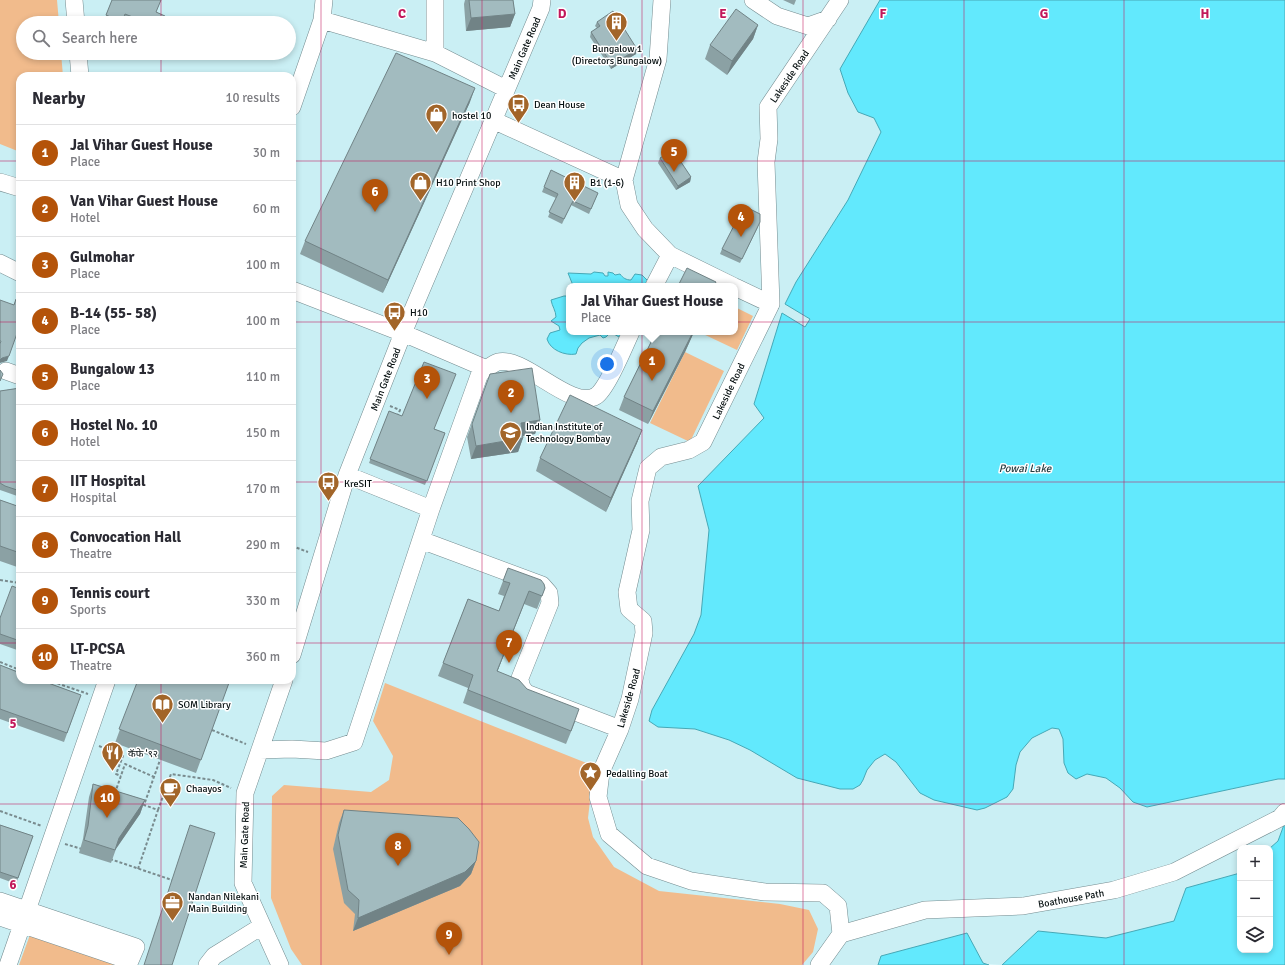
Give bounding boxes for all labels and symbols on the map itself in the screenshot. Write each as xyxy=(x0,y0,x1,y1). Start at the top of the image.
text: C xyxy=(398,6,406,22)
text: D xyxy=(558,6,567,22)
text: E xyxy=(719,6,727,22)
text: F xyxy=(880,6,887,22)
text: G xyxy=(1040,6,1048,22)
text: H xyxy=(1201,6,1209,22)
building icon: Bungalow 1 (Directors Bungalow) xyxy=(604,9,630,42)
street label: Main Gate Road xyxy=(506,15,544,82)
place label: Bungalow 1 (Directors Bungalow) xyxy=(572,43,662,67)
street label: Lakeside Road xyxy=(768,48,812,105)
bus stop icon: Dean House xyxy=(505,91,531,124)
place label: Dean House xyxy=(534,99,585,111)
shop icon: hostel 10 xyxy=(424,102,450,135)
place label: hostel 10 xyxy=(452,110,491,122)
pin: 5 xyxy=(661,139,687,172)
shop icon: H10 Print Shop xyxy=(408,169,434,202)
building icon: B1 (1-6) xyxy=(562,169,588,202)
place label: H10 Print Shop xyxy=(436,177,500,189)
place label: B1 (1-6) xyxy=(590,177,624,189)
pin: 6 xyxy=(362,179,388,212)
pin: 4 xyxy=(728,204,754,237)
bus stop icon: H10 xyxy=(381,299,407,332)
place label: H10 xyxy=(410,307,428,319)
street label: Main Gate Road xyxy=(368,346,404,413)
pin: 1 xyxy=(639,348,665,381)
your location xyxy=(597,354,617,374)
street label: Lakeside Road xyxy=(710,361,748,421)
pin: 3 xyxy=(414,366,440,399)
pin: 2 xyxy=(498,380,524,413)
school or university icon: Indian Institute of Technology Bombay xyxy=(498,419,524,452)
place label: Indian Institute of Technology Bombay xyxy=(526,421,611,445)
water label: Powai Lake xyxy=(999,462,1052,475)
bus stop icon: KreSIT xyxy=(316,470,342,503)
place label: KreSIT xyxy=(344,478,372,490)
pin: 7 xyxy=(496,630,522,663)
street label: Lakeside Road xyxy=(615,667,643,729)
library icon: SOM Library xyxy=(149,691,175,724)
place label: SOM Library xyxy=(178,699,231,711)
text: 5 xyxy=(9,716,17,732)
restaurant icon: कॅफे '९२ xyxy=(99,740,125,773)
place label: कॅफे '९२ xyxy=(128,748,158,760)
place icon: Pedalling Boat xyxy=(577,760,603,793)
place label: Pedalling Boat xyxy=(606,768,668,780)
cafe icon: Chaayos xyxy=(158,775,184,808)
place label: Chaayos xyxy=(186,783,222,795)
pin: 10 xyxy=(94,785,120,818)
street label: Main Gate Road xyxy=(238,801,252,869)
pin: 8 xyxy=(385,833,411,866)
text: 6 xyxy=(9,877,17,893)
street label: Boathouse Path xyxy=(1037,887,1105,911)
office icon: Nandan Nilekani Main Building xyxy=(159,889,185,922)
place label: Nandan Nilekani Main Building xyxy=(188,891,259,915)
pin: 9 xyxy=(436,922,462,955)

